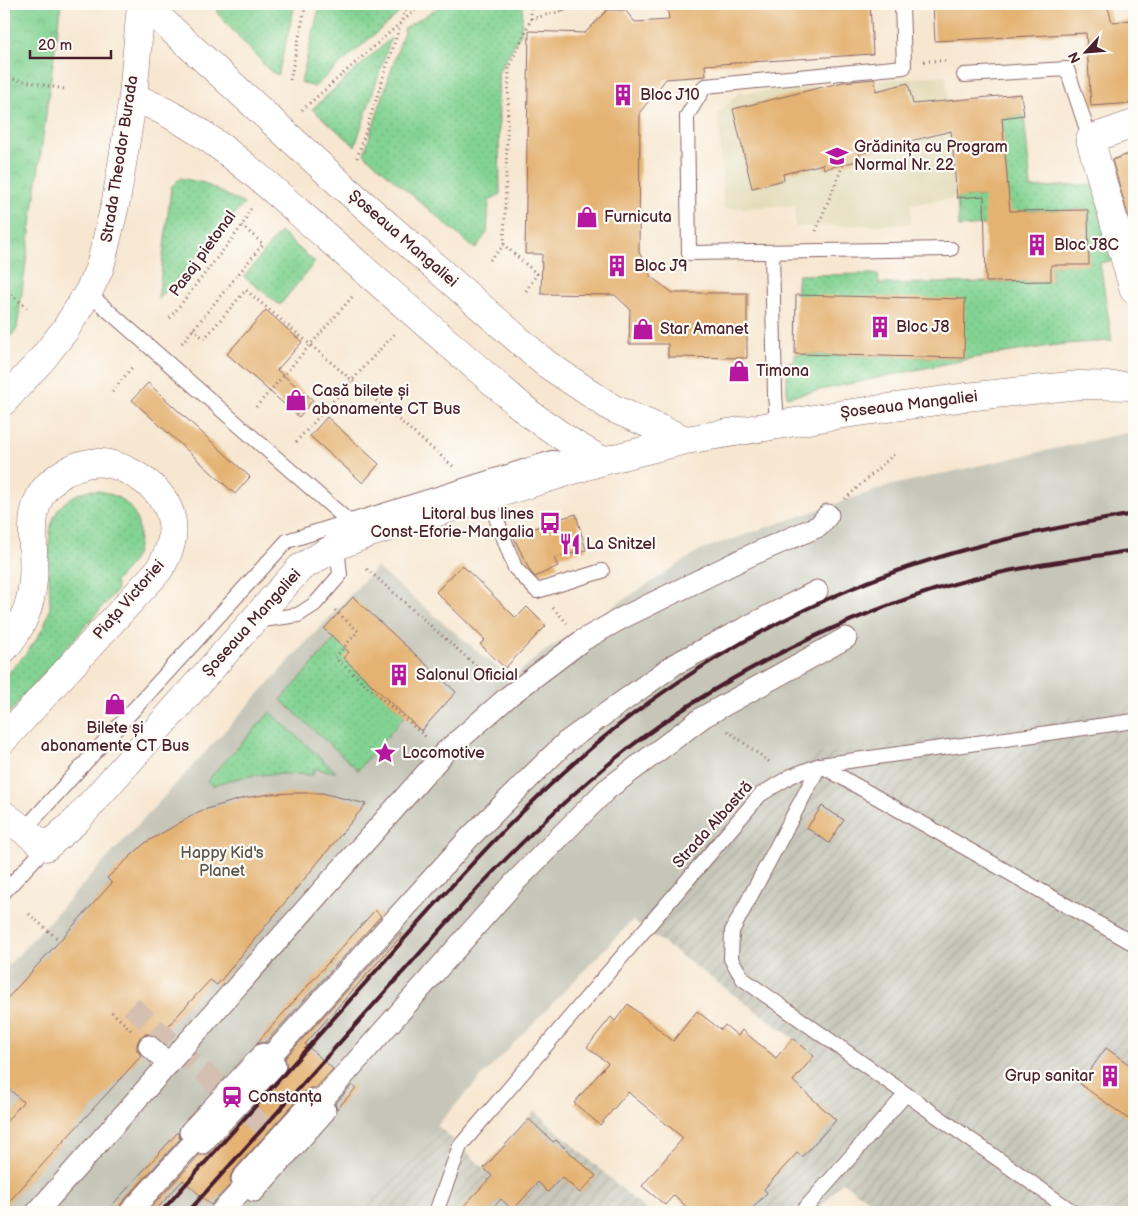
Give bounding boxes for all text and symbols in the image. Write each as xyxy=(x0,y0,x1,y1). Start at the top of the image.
scale bar xyxy=(30,28,111,60)
north arrow xyxy=(1060,28,1110,78)
text: 20 m xyxy=(38,36,72,55)
text: N xyxy=(1065,49,1085,66)
street label: Strada Theodor Burada xyxy=(97,74,143,244)
building icon: Bloc J10 xyxy=(610,82,636,108)
place label: Bloc J10 xyxy=(640,86,700,105)
place label: Grădinița cu Program Normal Nr. 22 xyxy=(854,138,1008,175)
school or university icon: Grădinița cu Program Normal Nr. 22 xyxy=(824,143,850,169)
street label: Șoseaua Mangaliei xyxy=(345,186,461,292)
shop icon: Furnicuta xyxy=(574,204,600,230)
street label: Pasaj pietonal xyxy=(166,207,240,301)
place label: Furnicuta xyxy=(604,208,672,227)
building icon: Bloc J8C xyxy=(1024,232,1050,258)
place label: Bloc J8C xyxy=(1054,236,1119,255)
building icon: Bloc J9 xyxy=(604,253,630,279)
place label: Bloc J9 xyxy=(634,257,687,276)
building icon: Bloc J8 xyxy=(867,314,893,340)
shop icon: Star Amanet xyxy=(630,316,656,342)
place label: Bloc J8 xyxy=(896,318,949,337)
place label: Star Amanet xyxy=(660,320,749,339)
shop icon: Timona xyxy=(726,358,752,384)
place label: Timona xyxy=(756,362,809,381)
place label: Casă bilete și abonamente CT Bus xyxy=(312,382,460,419)
shop icon: Casă bilete și abonamente CT Bus xyxy=(283,387,309,413)
street label: Șoseaua Mangaliei xyxy=(839,387,979,423)
place label: Litoral bus lines Const-Eforie-Mangalia xyxy=(370,505,534,542)
bus stop icon: Litoral bus lines Const-Eforie-Mangalia xyxy=(537,510,563,536)
restaurant icon: La Snitzel xyxy=(557,531,583,557)
place label: La Snitzel xyxy=(586,535,656,554)
street label: Piața Victoriei xyxy=(89,556,169,644)
street label: Șoseaua Mangaliei xyxy=(199,565,305,681)
building icon: Salonul Oficial xyxy=(386,662,412,688)
place label: Salonul Oficial xyxy=(416,666,518,685)
shop icon: Bilete și abonamente CT Bus xyxy=(102,691,128,717)
place label: Bilete și abonamente CT Bus xyxy=(41,719,189,756)
place icon: Locomotive xyxy=(372,740,398,766)
place label: Locomotive xyxy=(402,744,485,763)
street label: Strada Albastră xyxy=(669,778,757,872)
park label: Happy Kid's Planet xyxy=(180,844,264,881)
building icon: Grup sanitar xyxy=(1097,1063,1123,1089)
place label: Grup sanitar xyxy=(1005,1067,1094,1086)
station icon: Constanța xyxy=(219,1084,245,1110)
place label: Constanța xyxy=(248,1088,322,1107)

